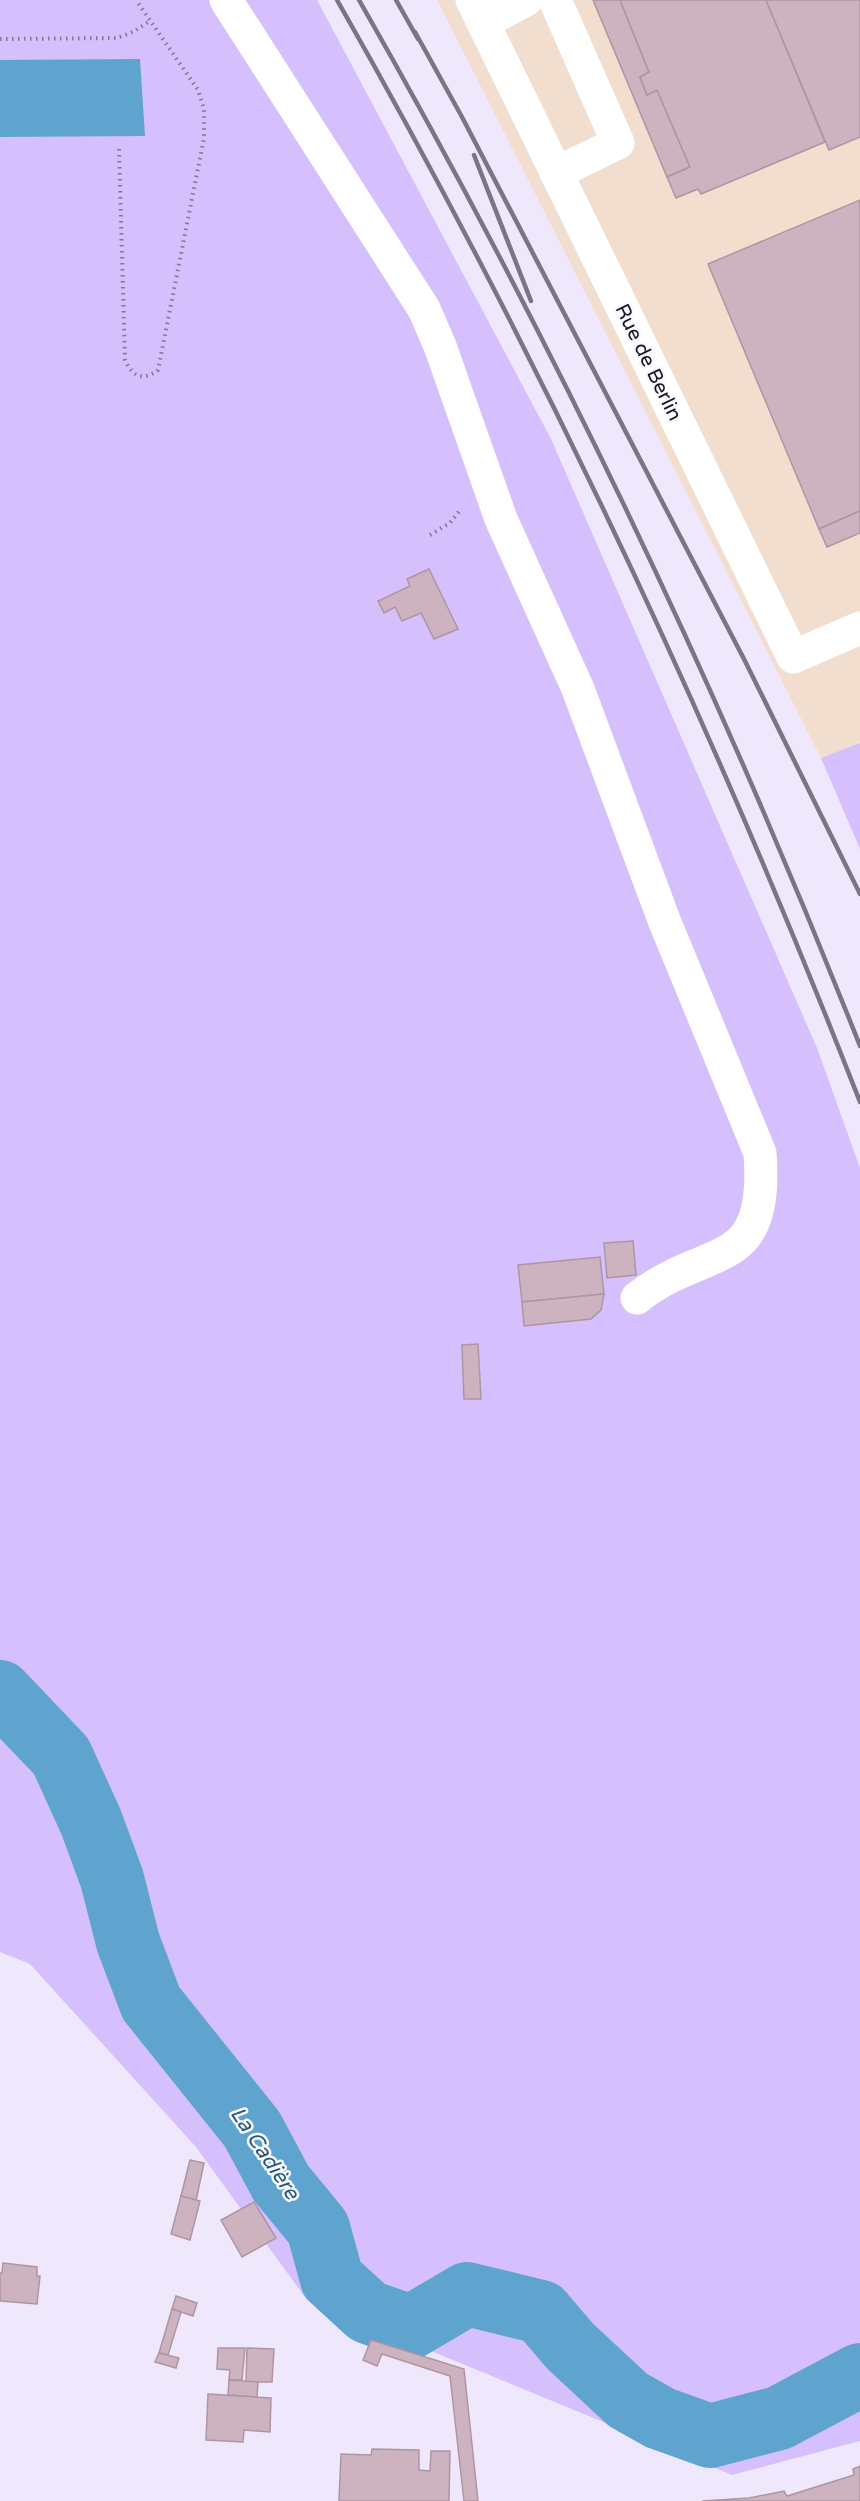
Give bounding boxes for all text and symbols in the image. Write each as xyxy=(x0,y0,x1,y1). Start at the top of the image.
street label: Rue de Berlin xyxy=(609,300,687,425)
water label: La Cadière xyxy=(225,2102,305,2205)

